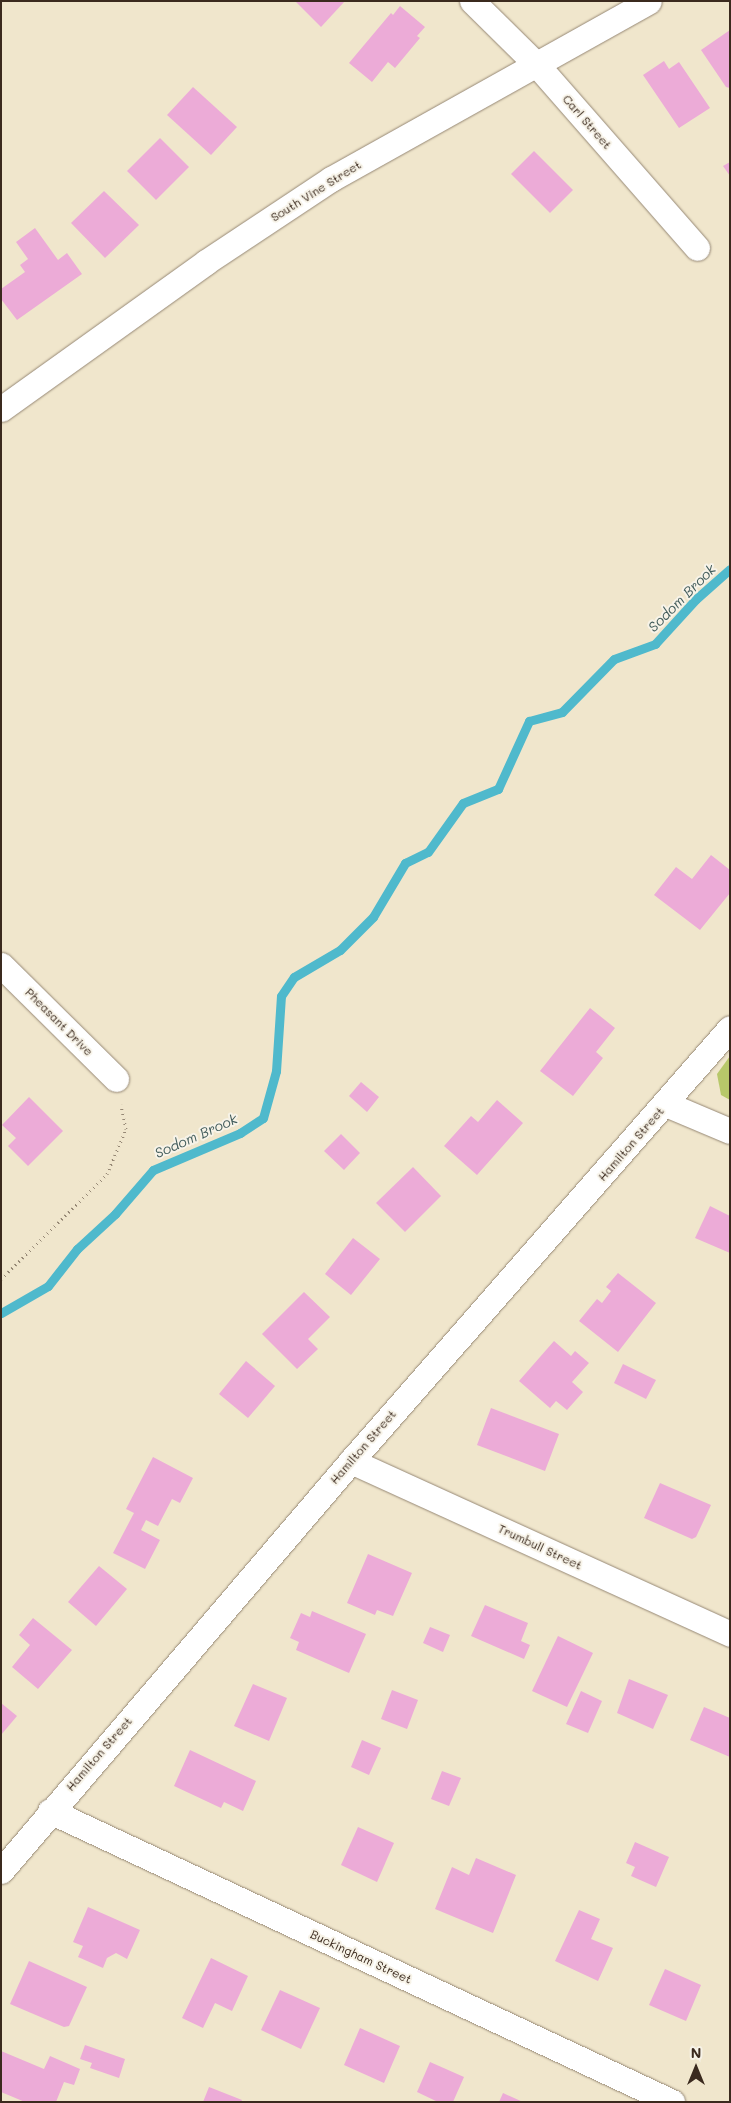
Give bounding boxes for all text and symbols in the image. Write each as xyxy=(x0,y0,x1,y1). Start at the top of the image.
street label: Carl Street xyxy=(560,92,614,152)
street label: South Vine Street xyxy=(268,157,364,225)
water label: Sodom Brook xyxy=(645,561,719,635)
street label: Pheasant Drive xyxy=(22,985,96,1059)
street label: Hamilton Street xyxy=(595,1104,667,1184)
water label: Sodom Brook xyxy=(152,1110,240,1162)
street label: Hamilton Street xyxy=(327,1407,399,1487)
street label: Trumbull Street xyxy=(496,1521,584,1573)
street label: Hamilton Street xyxy=(63,1714,135,1794)
street label: Buckingham Street xyxy=(308,1927,414,1987)
north arrow xyxy=(671,2043,721,2093)
text: N xyxy=(691,2043,701,2062)

